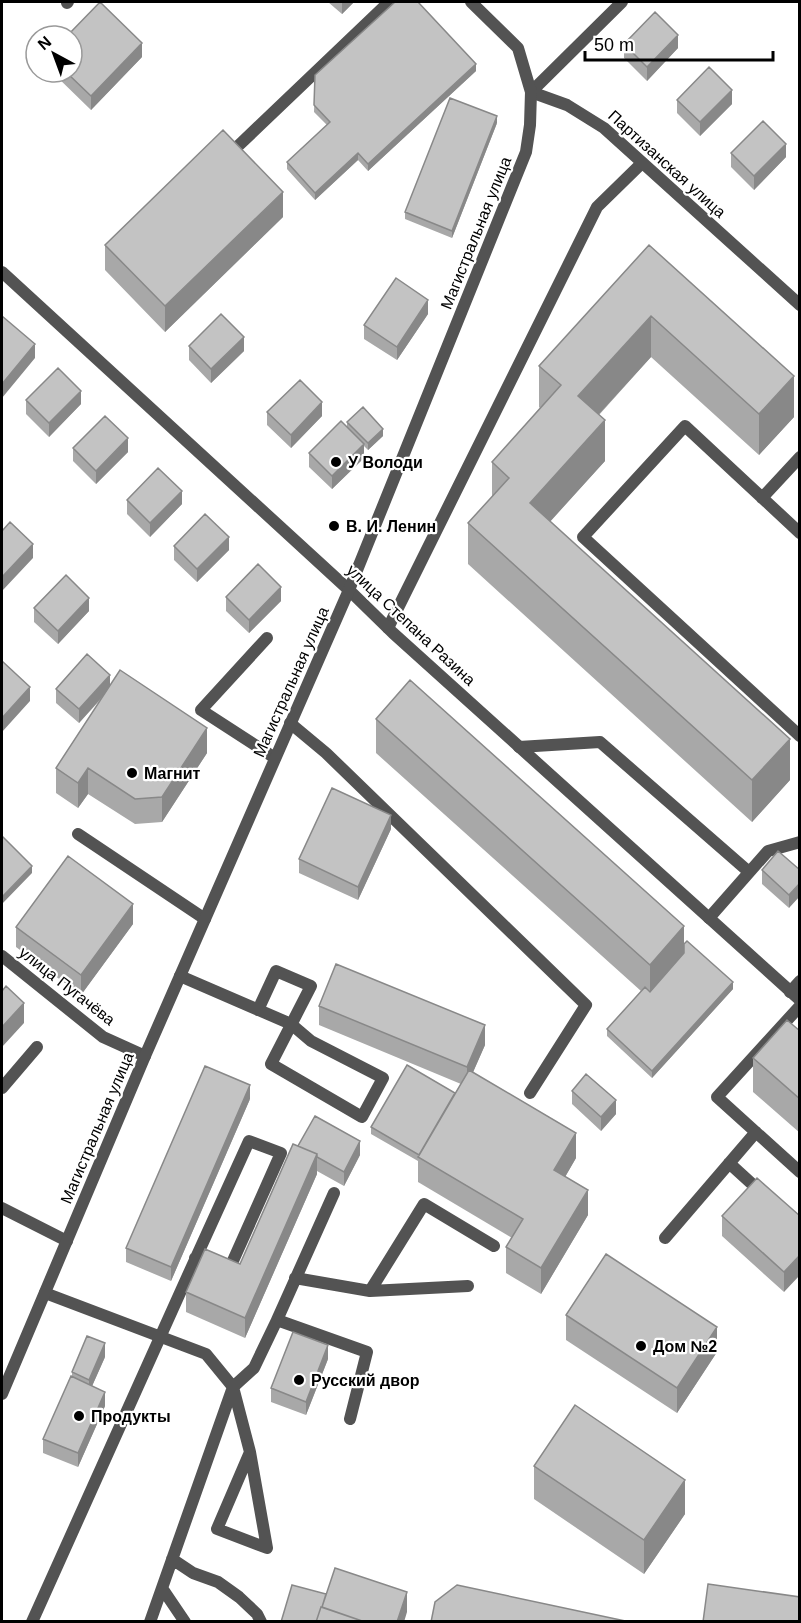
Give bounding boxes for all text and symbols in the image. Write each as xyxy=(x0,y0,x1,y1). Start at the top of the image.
north arrow xyxy=(24,24,84,84)
scale bar xyxy=(585,24,772,62)
text: N xyxy=(35,33,54,53)
text: 50 m xyxy=(594,35,634,55)
street label: Партизанская улица xyxy=(605,107,729,221)
street label: Магистральная улица xyxy=(438,154,514,312)
place label: У Володи xyxy=(348,454,423,471)
marker: У Володи xyxy=(329,455,343,469)
place label: В. И. Ленин xyxy=(346,518,436,535)
marker: В. И. Ленин xyxy=(327,519,341,533)
street label: улица Степана Разина xyxy=(344,561,479,689)
street label: Магистральная улица xyxy=(250,604,332,760)
place label: Магнит xyxy=(144,765,201,782)
marker: Магнит xyxy=(125,766,139,780)
street label: улица Пугачёва xyxy=(16,943,118,1029)
street label: Магистральная улица xyxy=(57,1050,137,1206)
place label: Дом №2 xyxy=(653,1338,717,1355)
marker: Дом №2 xyxy=(634,1339,648,1353)
place label: Русский двор xyxy=(311,1372,420,1389)
marker: Русский двор xyxy=(292,1373,306,1387)
place label: Продукты xyxy=(91,1408,171,1425)
marker: Продукты xyxy=(72,1409,86,1423)

